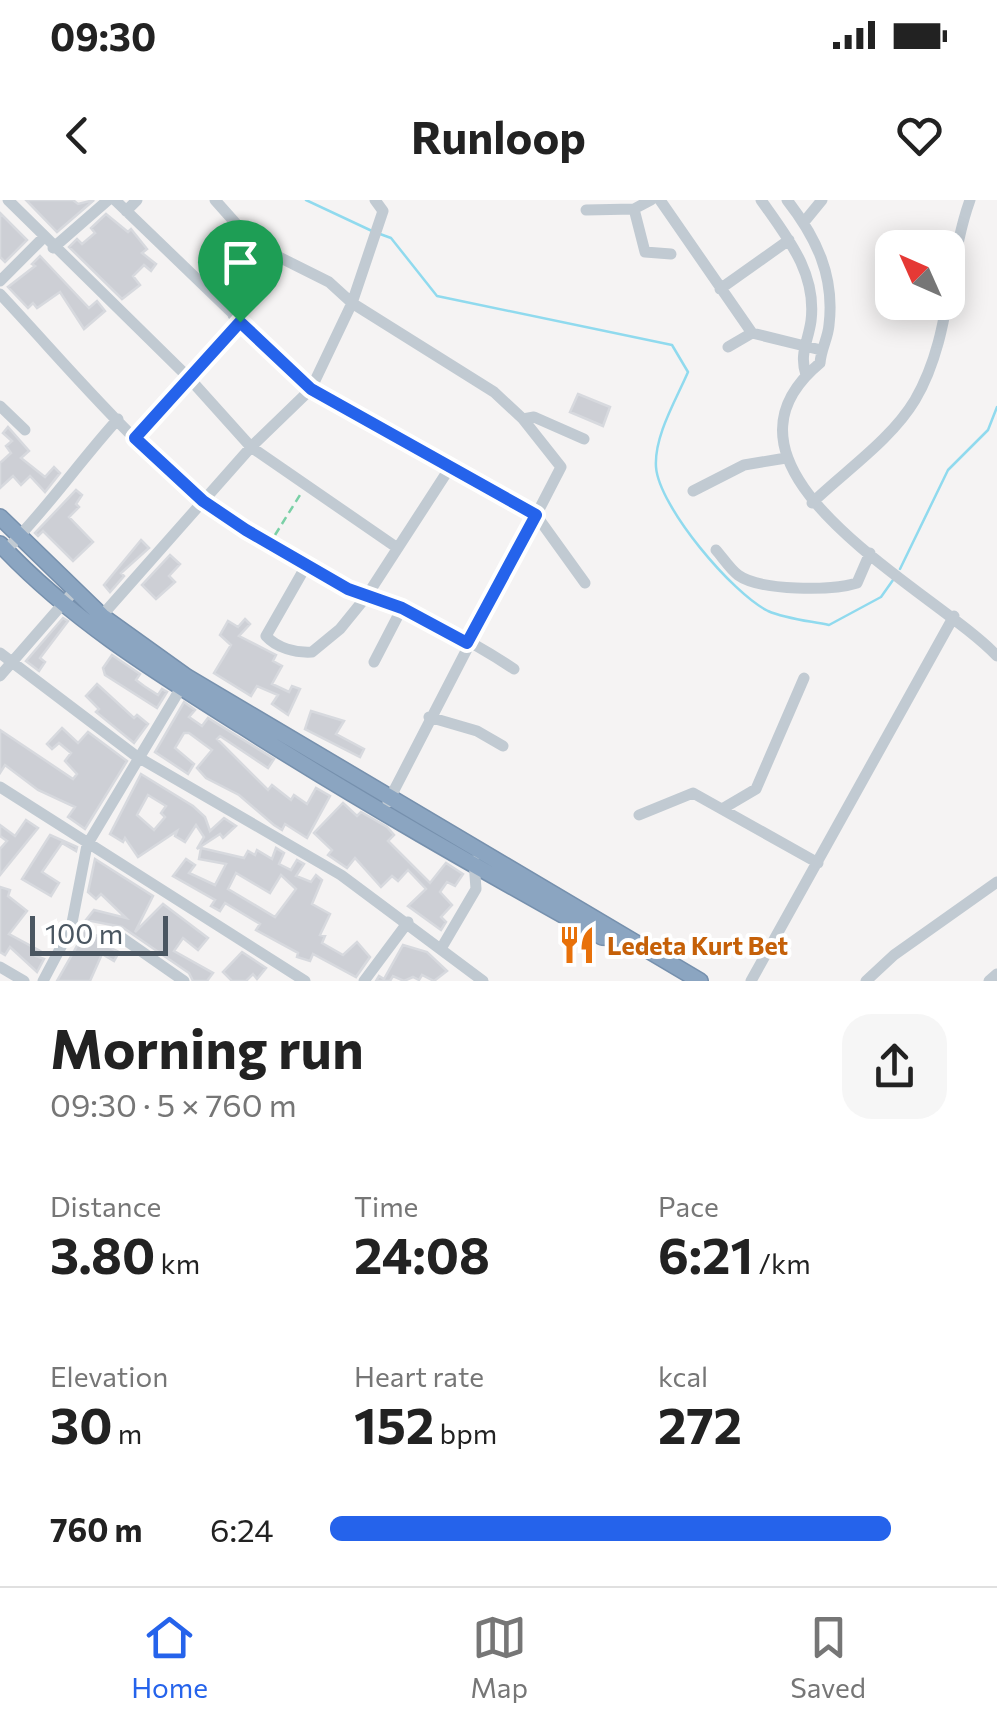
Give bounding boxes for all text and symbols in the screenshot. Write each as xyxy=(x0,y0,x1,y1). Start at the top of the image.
text: 09:30 xyxy=(50,12,156,59)
icon: back xyxy=(50,108,105,163)
text: Runloop xyxy=(411,108,586,163)
icon: heart xyxy=(892,108,947,163)
pin xyxy=(198,220,283,323)
north arrow xyxy=(875,230,965,320)
map controls xyxy=(875,230,965,320)
icon: arrive xyxy=(213,235,268,290)
scale bar xyxy=(30,911,168,956)
text: 100 m xyxy=(45,916,123,950)
restaurant icon: Ledeta Kurt Bet xyxy=(556,924,598,966)
place label: Ledeta Kurt Bet xyxy=(607,930,788,960)
text: Morning run xyxy=(50,1013,364,1080)
button: share xyxy=(842,1014,947,1119)
text: 09:30 · 5 × 760 m xyxy=(50,1084,297,1124)
text: Distance xyxy=(50,1189,161,1223)
text: Time xyxy=(354,1189,418,1223)
text: Pace xyxy=(658,1189,719,1223)
text: 3.80 xyxy=(50,1223,155,1284)
text: 24:08 xyxy=(354,1223,490,1284)
text: 6:21 xyxy=(658,1223,753,1284)
text: km xyxy=(155,1246,200,1280)
text: /km xyxy=(753,1246,811,1280)
text: Elevation xyxy=(50,1359,168,1393)
text: Heart rate xyxy=(354,1359,484,1393)
text: kcal xyxy=(658,1359,708,1393)
text: 30 xyxy=(50,1393,112,1454)
text: 152 xyxy=(354,1393,434,1454)
text: 272 xyxy=(658,1393,742,1454)
text: m xyxy=(112,1416,142,1450)
text: bpm xyxy=(434,1416,497,1450)
text: 760 m xyxy=(50,1509,142,1549)
text: 6:24 xyxy=(210,1509,273,1549)
tab: Home xyxy=(131,1610,208,1704)
tab: Map xyxy=(470,1610,528,1704)
tab: Saved xyxy=(790,1610,866,1704)

